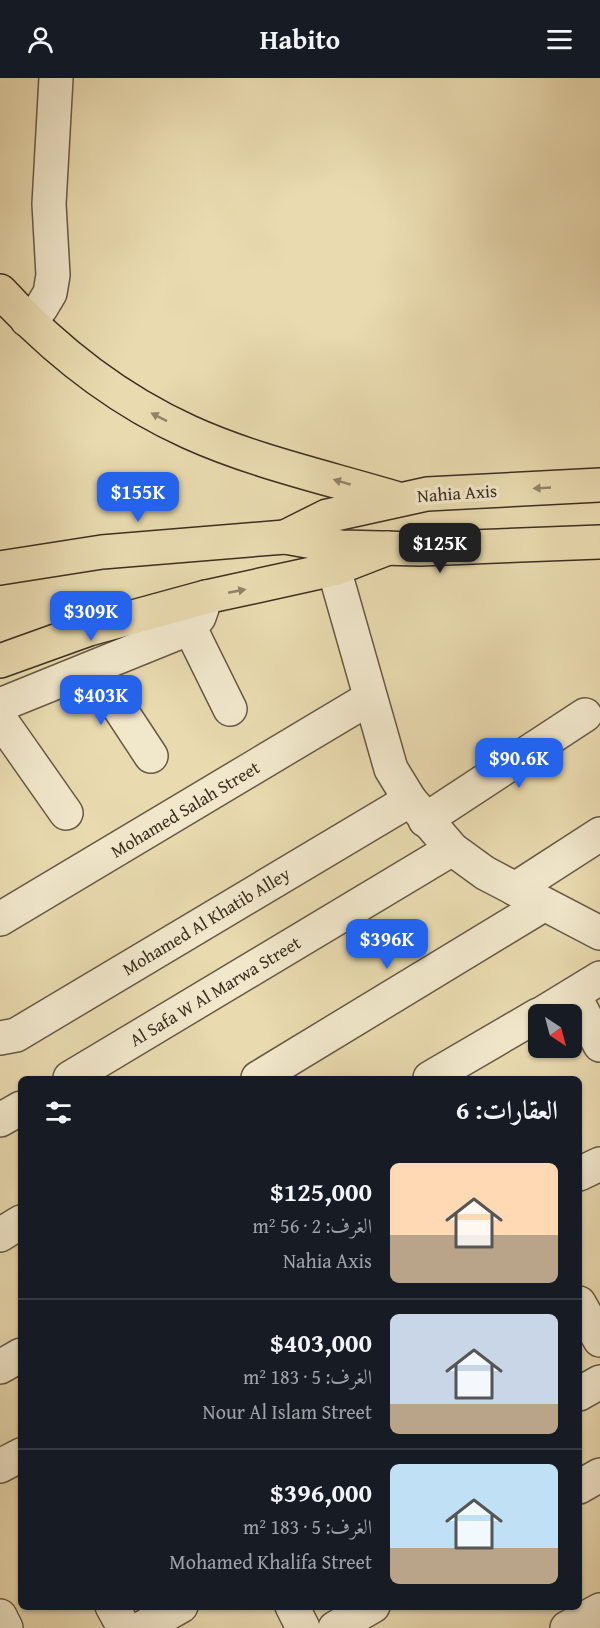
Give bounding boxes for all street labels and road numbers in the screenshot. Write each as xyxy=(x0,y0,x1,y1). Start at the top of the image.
street label: Nahia Axis xyxy=(416,477,498,509)
street label: Mohamed Salah Street xyxy=(105,753,265,864)
street label: Mohamed Al Khatib Alley xyxy=(117,860,295,982)
street label: Al Safa W Al Marwa Street xyxy=(124,929,306,1053)

